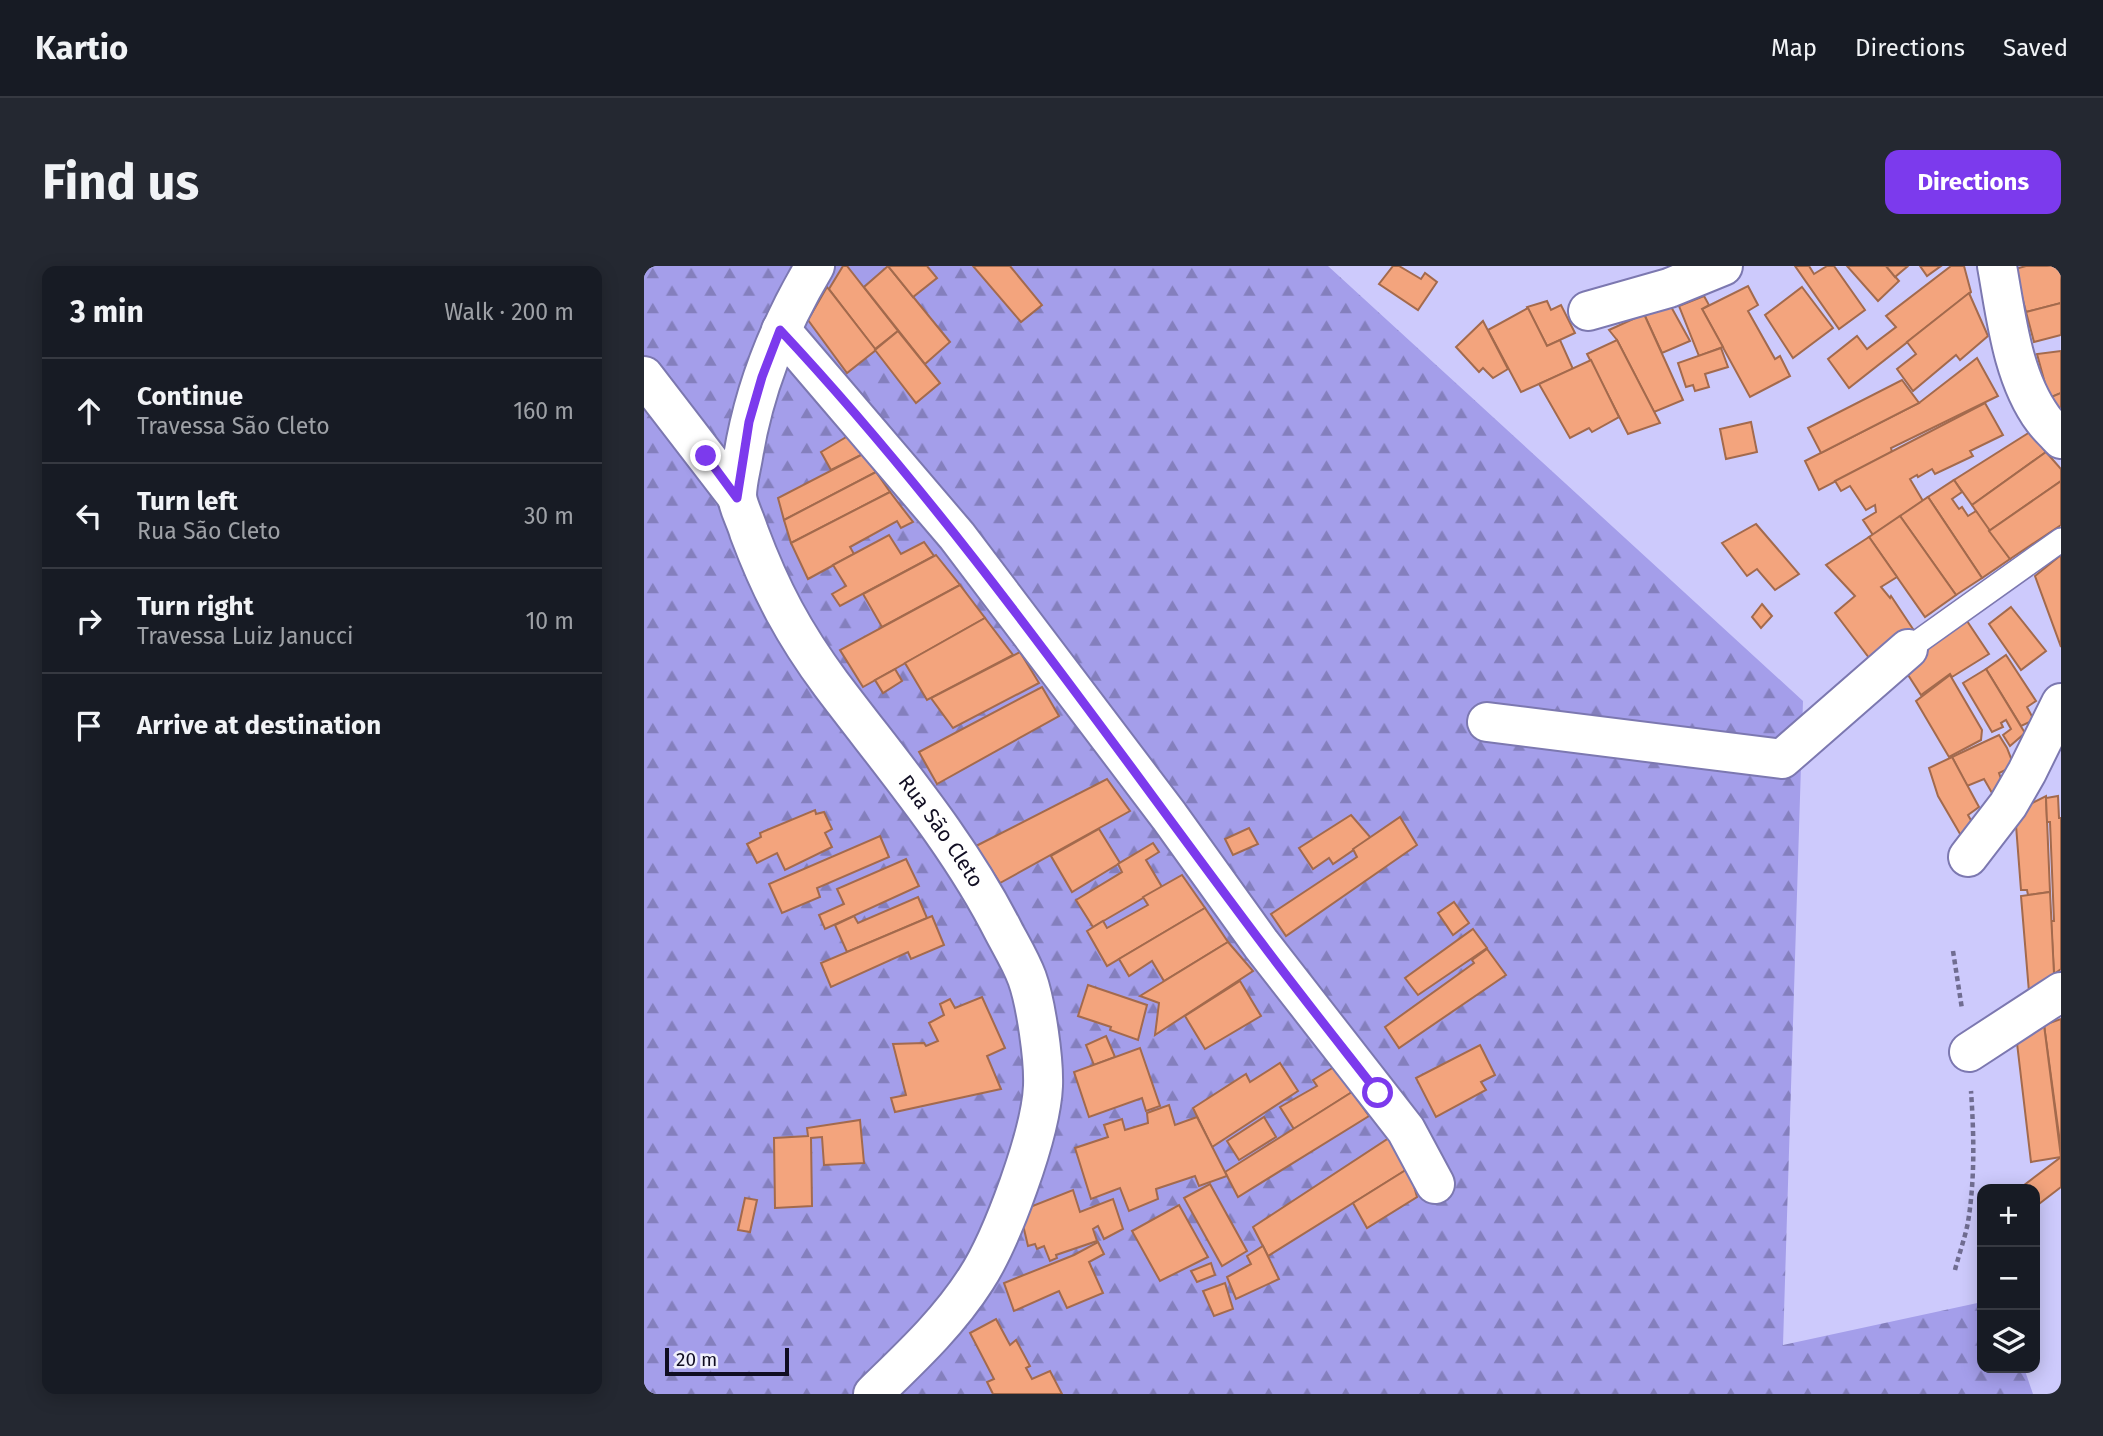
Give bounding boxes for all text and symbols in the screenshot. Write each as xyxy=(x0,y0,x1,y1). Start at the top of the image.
text: Kartio xyxy=(35,28,128,68)
text: Map xyxy=(1771,34,1817,62)
text: Directions xyxy=(1855,34,1965,62)
text: Saved xyxy=(2003,34,2068,62)
button: Directions xyxy=(1885,150,2061,214)
text: Find us xyxy=(42,153,199,212)
text: 3 min xyxy=(70,294,144,330)
text: Walk · 200 m xyxy=(444,298,574,326)
text: Continue xyxy=(137,381,243,412)
icon: ahead xyxy=(70,392,108,430)
text: 160 m xyxy=(513,397,574,425)
text: Travessa São Cleto xyxy=(137,412,330,440)
route end xyxy=(690,440,721,471)
text: Turn left xyxy=(137,486,238,517)
icon: left xyxy=(70,497,108,535)
text: 30 m xyxy=(524,502,574,530)
text: Rua São Cleto xyxy=(137,517,281,545)
text: Turn right xyxy=(137,591,254,622)
icon: right xyxy=(70,602,108,640)
text: 10 m xyxy=(525,607,574,635)
text: Travessa Luiz Janucci xyxy=(137,622,353,650)
icon: arrive xyxy=(70,707,108,745)
text: Arrive at destination xyxy=(137,710,381,741)
street label: Rua São Cleto xyxy=(893,770,989,892)
route start xyxy=(1362,1077,1393,1108)
map controls xyxy=(1977,1184,2040,1373)
button: + xyxy=(1977,1184,2040,1247)
button: − xyxy=(1977,1247,2040,1310)
button: layers xyxy=(1977,1310,2040,1373)
scale bar xyxy=(665,1345,789,1377)
text: 20 m xyxy=(676,1348,717,1371)

